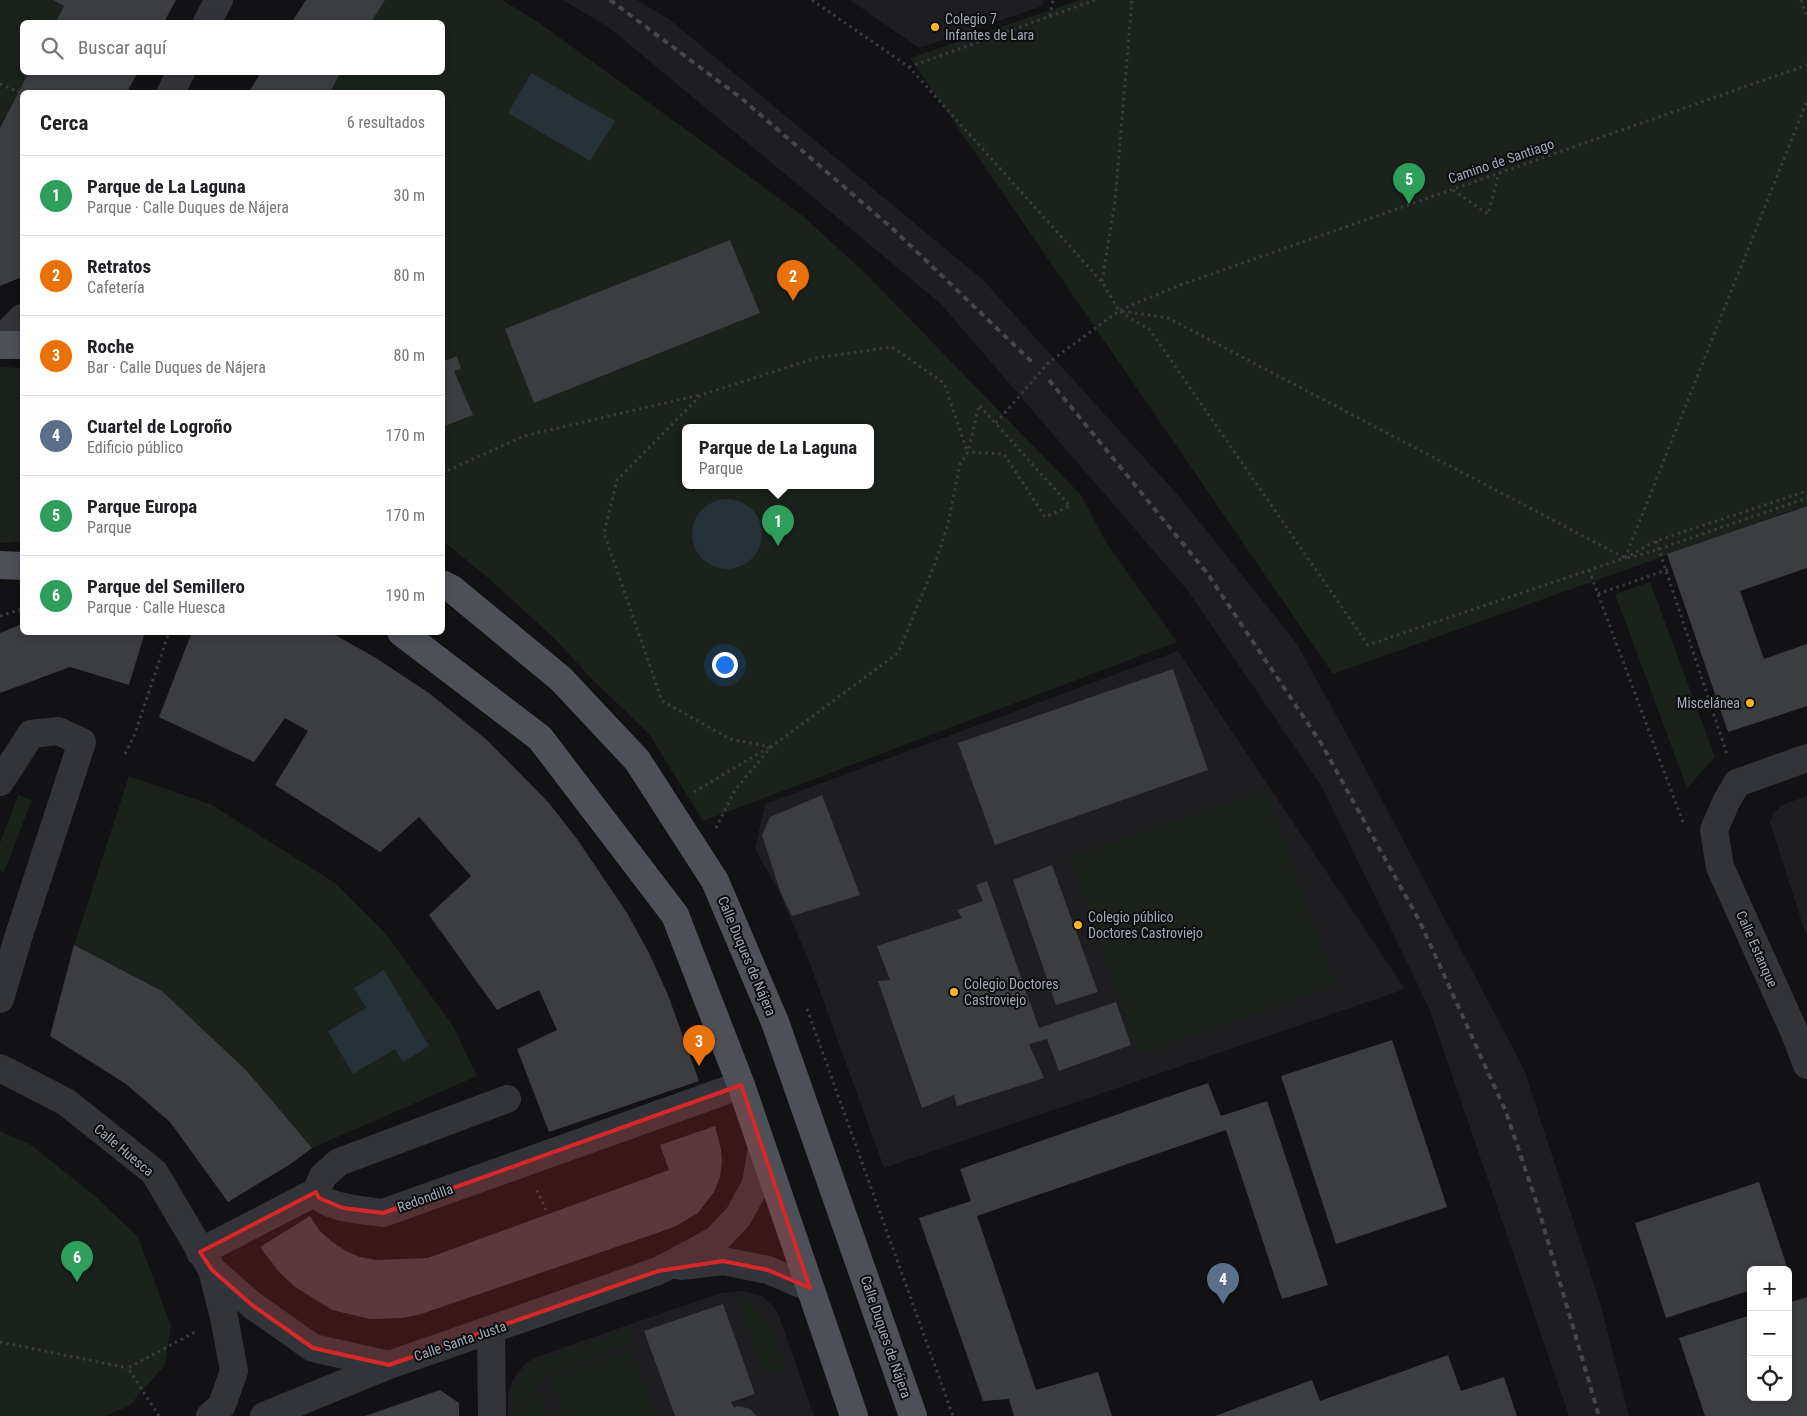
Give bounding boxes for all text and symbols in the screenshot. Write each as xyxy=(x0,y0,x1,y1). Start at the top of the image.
place label: Colegio 7 Infantes de Lara xyxy=(945,11,1034,43)
search box xyxy=(20,20,445,75)
marker: Colegio 7 Infantes de Lara xyxy=(929,21,941,33)
icon: search xyxy=(38,34,66,62)
text: Buscar aquí xyxy=(78,36,167,59)
text: Cerca xyxy=(40,111,88,135)
text: 6 resultados xyxy=(347,113,425,132)
street label: Camino de Santiago xyxy=(1446,135,1556,187)
pin: 5 xyxy=(1393,163,1425,204)
text: Parque de La Laguna xyxy=(87,175,246,198)
text: 1 xyxy=(52,186,60,205)
text: 30 m xyxy=(393,186,425,205)
text: Parque · Calle Duques de Nájera xyxy=(87,198,289,217)
text: Retratos xyxy=(87,255,151,278)
pin: 2 xyxy=(777,260,809,301)
text: 2 xyxy=(52,266,60,285)
text: 80 m xyxy=(393,266,425,285)
text: Cafetería xyxy=(87,278,145,297)
text: Roche xyxy=(87,335,134,358)
text: 3 xyxy=(52,346,60,365)
text: 80 m xyxy=(393,346,425,365)
text: Bar · Calle Duques de Nájera xyxy=(87,358,266,377)
text: Cuartel de Logroño xyxy=(87,415,232,438)
popup xyxy=(682,424,874,489)
text: 4 xyxy=(52,426,60,445)
text: 170 m xyxy=(386,426,425,445)
text: Parque de La Laguna xyxy=(699,436,857,459)
text: Edificio público xyxy=(87,438,183,457)
text: Parque xyxy=(699,459,743,478)
text: Parque Europa xyxy=(87,495,197,518)
pin: 1 xyxy=(762,505,794,546)
text: 5 xyxy=(52,506,60,525)
text: 170 m xyxy=(386,506,425,525)
text: Parque xyxy=(87,518,131,537)
text: Parque del Semillero xyxy=(87,575,245,598)
text: 6 xyxy=(52,586,60,605)
text: 190 m xyxy=(386,586,425,605)
text: Parque · Calle Huesca xyxy=(87,598,225,617)
your location xyxy=(712,652,738,678)
place label: Miscelánea xyxy=(1677,695,1740,711)
marker: Miscelánea xyxy=(1744,697,1756,709)
street label: Calle Duques de Nájera xyxy=(715,894,779,1018)
street label: Calle Estanque xyxy=(1733,908,1781,990)
place label: Colegio público Doctores Castroviejo xyxy=(1088,909,1203,941)
marker: Colegio público Doctores Castroviejo xyxy=(1072,919,1084,931)
place label: Colegio Doctores Castroviejo xyxy=(964,976,1059,1008)
marker: Colegio Doctores Castroviejo xyxy=(948,986,960,998)
pin: 3 xyxy=(683,1025,715,1066)
street label: Calle Huesca xyxy=(91,1121,157,1179)
street label: Redondilla xyxy=(395,1181,455,1215)
pin: 6 xyxy=(61,1241,93,1282)
pin: 4 xyxy=(1207,1263,1239,1304)
map controls xyxy=(1747,1266,1792,1401)
button: + xyxy=(1747,1266,1792,1311)
street label: Calle Duques de Nájera xyxy=(858,1274,914,1400)
button: − xyxy=(1747,1311,1792,1356)
street label: Calle Santa Justa xyxy=(412,1318,508,1364)
button: locate xyxy=(1747,1356,1792,1401)

